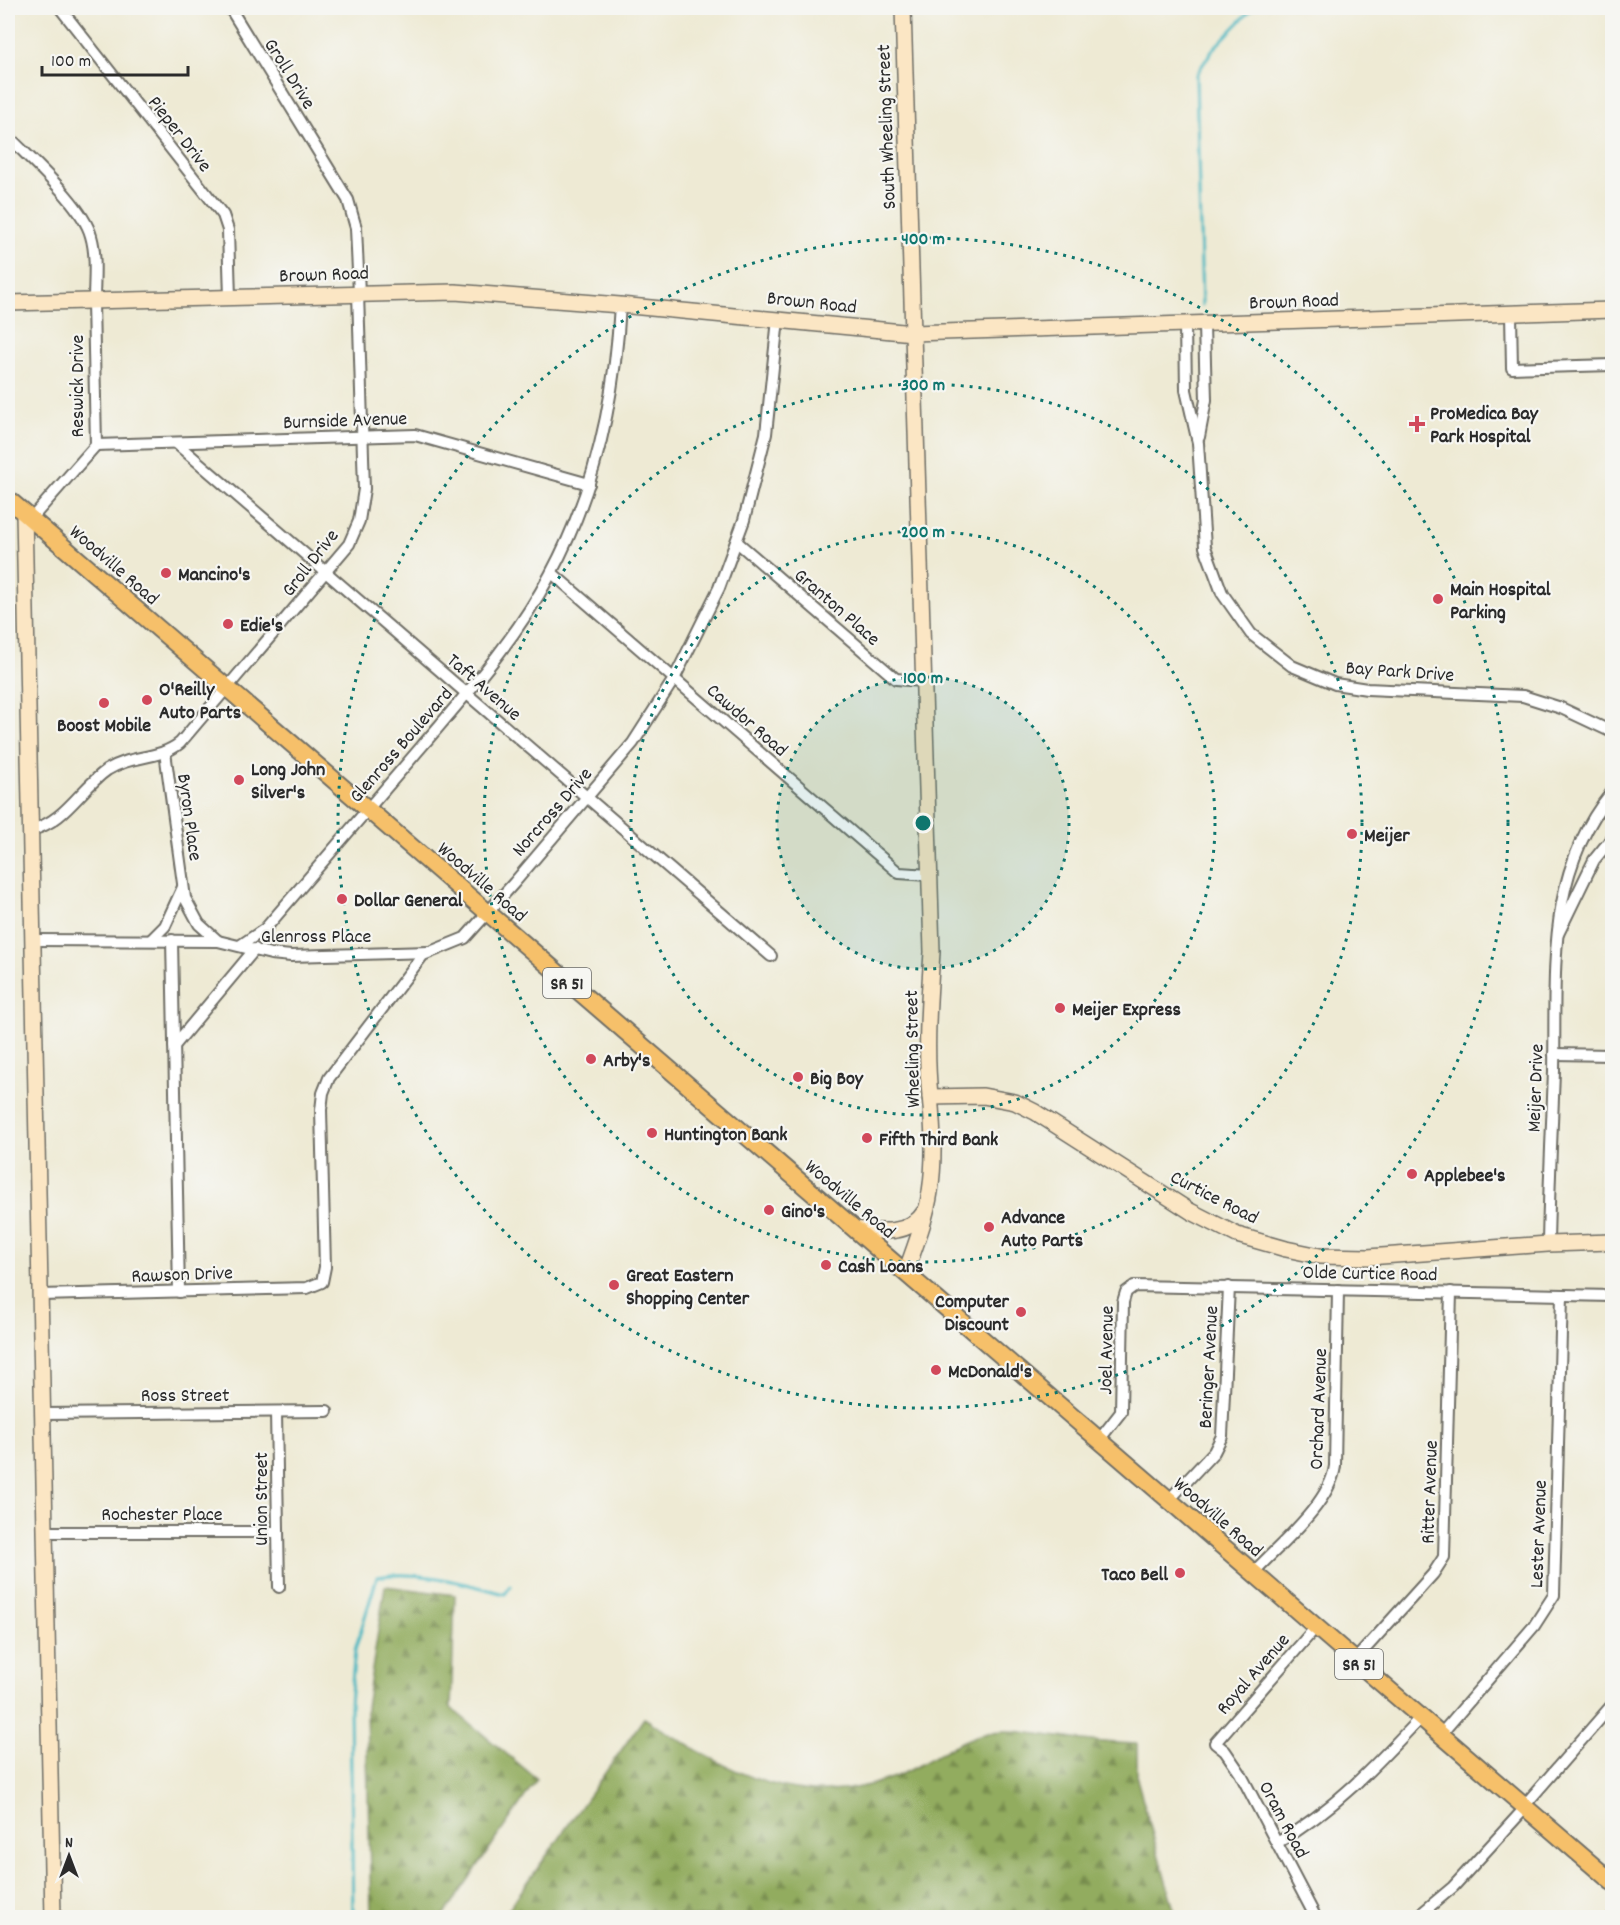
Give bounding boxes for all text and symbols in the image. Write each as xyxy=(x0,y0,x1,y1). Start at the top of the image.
street label: Groll Drive xyxy=(256,34,321,116)
scale bar xyxy=(42,39,188,77)
street label: South Wheeling Street xyxy=(871,44,905,210)
text: 100 m xyxy=(51,50,91,75)
street label: Pieper Drive xyxy=(140,91,218,179)
text: 400 m xyxy=(901,228,945,253)
street label: Brown Road xyxy=(279,260,370,292)
street label: Brown Road xyxy=(766,285,858,323)
street label: Brown Road xyxy=(1249,287,1340,319)
street label: Reswick Drive xyxy=(65,334,93,437)
text: 300 m xyxy=(901,374,945,399)
place label: ProMedica Bay Park Hospital xyxy=(1430,401,1539,452)
street label: Burnside Avenue xyxy=(282,406,408,438)
marker: ProMedica Bay Park Hospital xyxy=(1408,415,1426,433)
street label: Woodville Road xyxy=(62,519,164,613)
text: 200 m xyxy=(901,521,945,546)
street label: Groll Drive xyxy=(276,524,347,604)
place label: Mancino's xyxy=(178,562,251,590)
street label: Granton Place xyxy=(787,563,885,654)
marker: Mancino's xyxy=(159,566,173,580)
place label: Main Hospital Parking xyxy=(1450,577,1551,628)
marker: Main Hospital Parking xyxy=(1431,592,1445,606)
place label: Edie's xyxy=(240,613,283,641)
marker: Edie's xyxy=(221,617,235,631)
street label: Taft Avenue xyxy=(439,648,527,729)
street label: Bay Park Drive xyxy=(1345,655,1455,691)
text: 100 m xyxy=(903,667,943,692)
place label: O'Reilly Auto Parts xyxy=(159,677,241,728)
street label: Cawdor Road xyxy=(699,678,793,765)
street label: Glenross Boulevard xyxy=(344,682,461,810)
marker: O'Reilly Auto Parts xyxy=(140,693,154,707)
marker: Boost Mobile xyxy=(97,696,111,710)
place label: Boost Mobile xyxy=(57,713,151,741)
place label: Long John Silver's xyxy=(251,757,325,808)
street label: Norcross Drive xyxy=(506,762,600,864)
street label: Byron Place xyxy=(168,772,208,863)
marker: Long John Silver's xyxy=(232,773,246,787)
centre of rings xyxy=(913,813,933,833)
place label: Meijer xyxy=(1364,823,1410,851)
marker: Meijer xyxy=(1345,827,1359,841)
street label: Woodville Road xyxy=(430,836,532,930)
place label: Dollar General xyxy=(354,888,463,916)
marker: Dollar General xyxy=(335,892,349,906)
street label: Glenross Place xyxy=(261,924,372,952)
road number: SR 51 xyxy=(543,968,591,998)
street label: Wheeling Street xyxy=(899,990,929,1108)
place label: Meijer Express xyxy=(1072,997,1181,1025)
marker: Meijer Express xyxy=(1053,1001,1067,1015)
street label: Meijer Drive xyxy=(1521,1043,1553,1133)
place label: Arby's xyxy=(603,1048,650,1076)
marker: Arby's xyxy=(584,1052,598,1066)
place label: Big Boy xyxy=(810,1066,864,1094)
marker: Big Boy xyxy=(791,1070,805,1084)
place label: Huntington Bank xyxy=(664,1122,788,1150)
marker: Huntington Bank xyxy=(645,1126,659,1140)
place label: Fifth Third Bank xyxy=(879,1127,998,1155)
marker: Fifth Third Bank xyxy=(860,1131,874,1145)
street label: Woodville Road xyxy=(798,1154,901,1247)
place label: Applebee's xyxy=(1424,1163,1506,1191)
street label: Curtice Road xyxy=(1165,1164,1263,1233)
marker: Applebee's xyxy=(1405,1167,1419,1181)
place label: Gino's xyxy=(781,1199,825,1227)
marker: Gino's xyxy=(762,1203,776,1217)
place label: Advance Auto Parts xyxy=(1001,1205,1083,1256)
marker: Advance Auto Parts xyxy=(982,1220,996,1234)
place label: Cash Loans xyxy=(838,1254,924,1282)
marker: Cash Loans xyxy=(819,1258,833,1272)
street label: Rawson Drive xyxy=(131,1260,234,1292)
street label: Olde Curtice Road xyxy=(1302,1260,1438,1290)
place label: Great Eastern Shopping Center xyxy=(626,1263,750,1314)
marker: Great Eastern Shopping Center xyxy=(607,1278,621,1292)
place label: Computer Discount xyxy=(935,1289,1010,1340)
marker: Computer Discount xyxy=(1014,1305,1028,1319)
street label: Joel Avenue xyxy=(1093,1305,1123,1395)
street label: Beringer Avenue xyxy=(1193,1305,1227,1429)
street label: Orchard Avenue xyxy=(1304,1348,1336,1470)
place label: McDonald's xyxy=(948,1359,1032,1387)
marker: McDonald's xyxy=(929,1363,943,1377)
street label: Ross Street xyxy=(141,1383,229,1411)
street label: Ritter Avenue xyxy=(1415,1440,1447,1544)
street label: Union Street xyxy=(249,1452,277,1546)
street label: Woodville Road xyxy=(1166,1471,1268,1565)
street label: Lester Avenue xyxy=(1524,1479,1556,1589)
street label: Rochester Place xyxy=(101,1502,223,1530)
place label: Taco Bell xyxy=(1101,1562,1168,1590)
marker: Taco Bell xyxy=(1173,1566,1187,1580)
street label: Royal Avenue xyxy=(1211,1628,1298,1722)
road number: SR 51 xyxy=(1335,1649,1383,1679)
street label: Oram Road xyxy=(1250,1777,1314,1864)
north arrow xyxy=(39,1826,99,1886)
text: N xyxy=(65,1832,73,1855)

